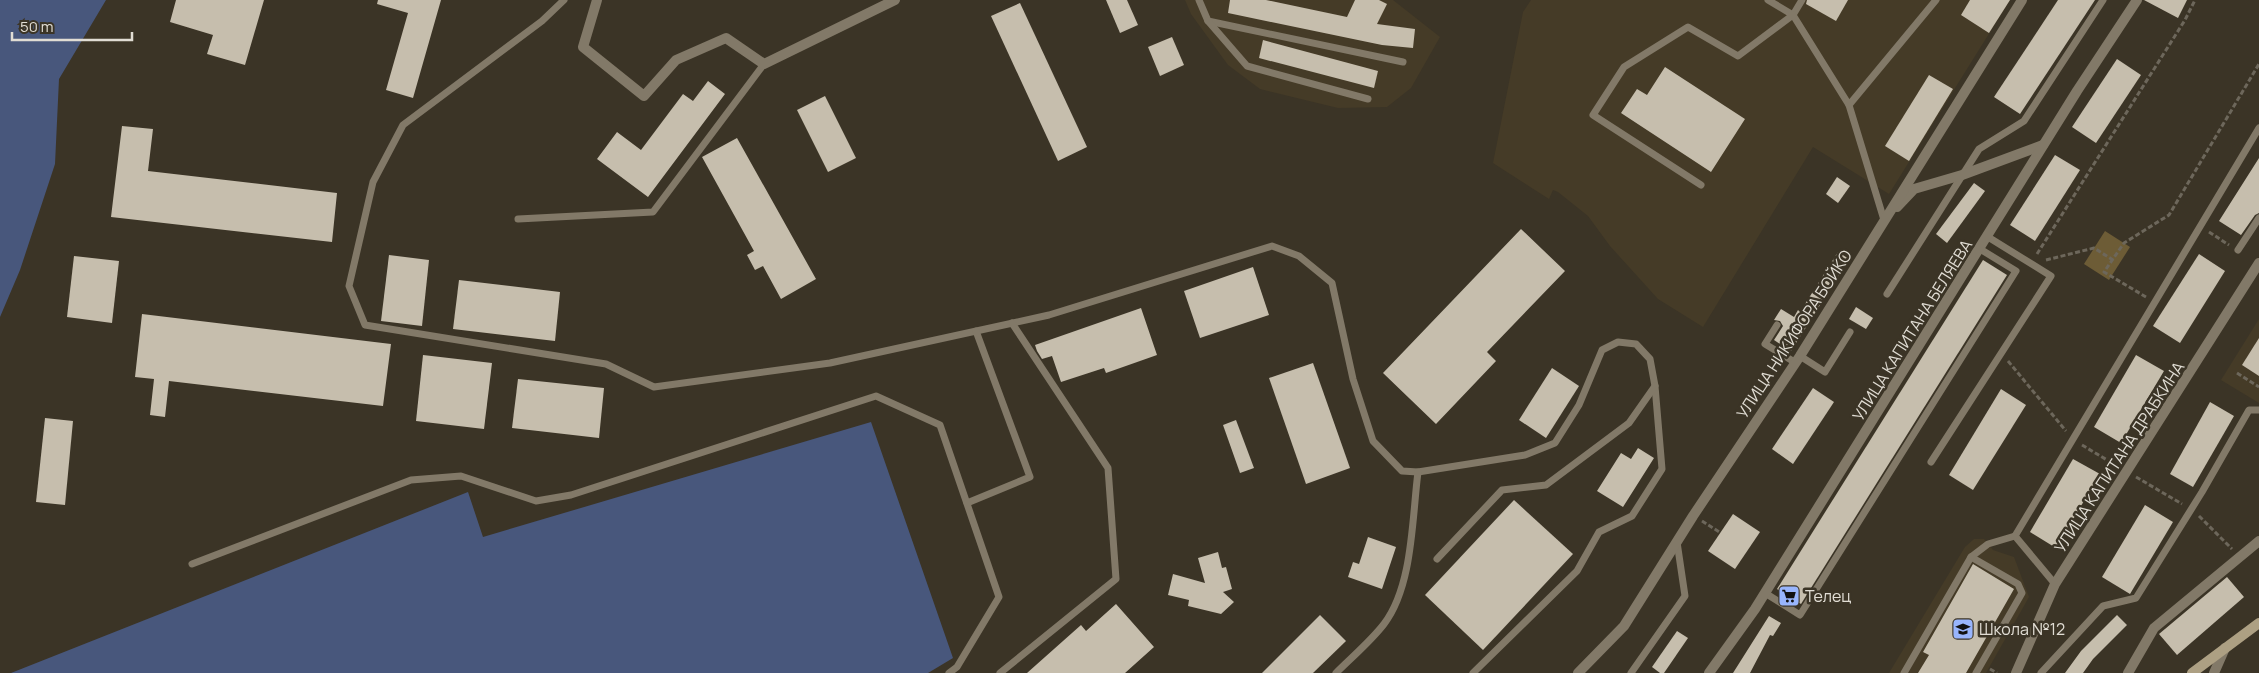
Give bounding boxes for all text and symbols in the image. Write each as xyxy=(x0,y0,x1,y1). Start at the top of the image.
scale bar xyxy=(12,10,132,42)
text: 50 m xyxy=(20,16,54,37)
street label: УЛИЦА КАПИТАНА БЕЛЯЕВА xyxy=(1847,235,1977,425)
street label: УЛИЦА НИКИФОРА БОЙКО xyxy=(1731,245,1857,422)
street label: УЛИЦА КАПИТАНА ДРАБКИНА xyxy=(2049,357,2189,557)
supermarket icon: Телец xyxy=(1777,584,1801,608)
place label: Телец xyxy=(1805,585,1851,607)
school or university icon: Школа №12 xyxy=(1951,617,1975,641)
place label: Школа №12 xyxy=(1979,618,2065,640)

